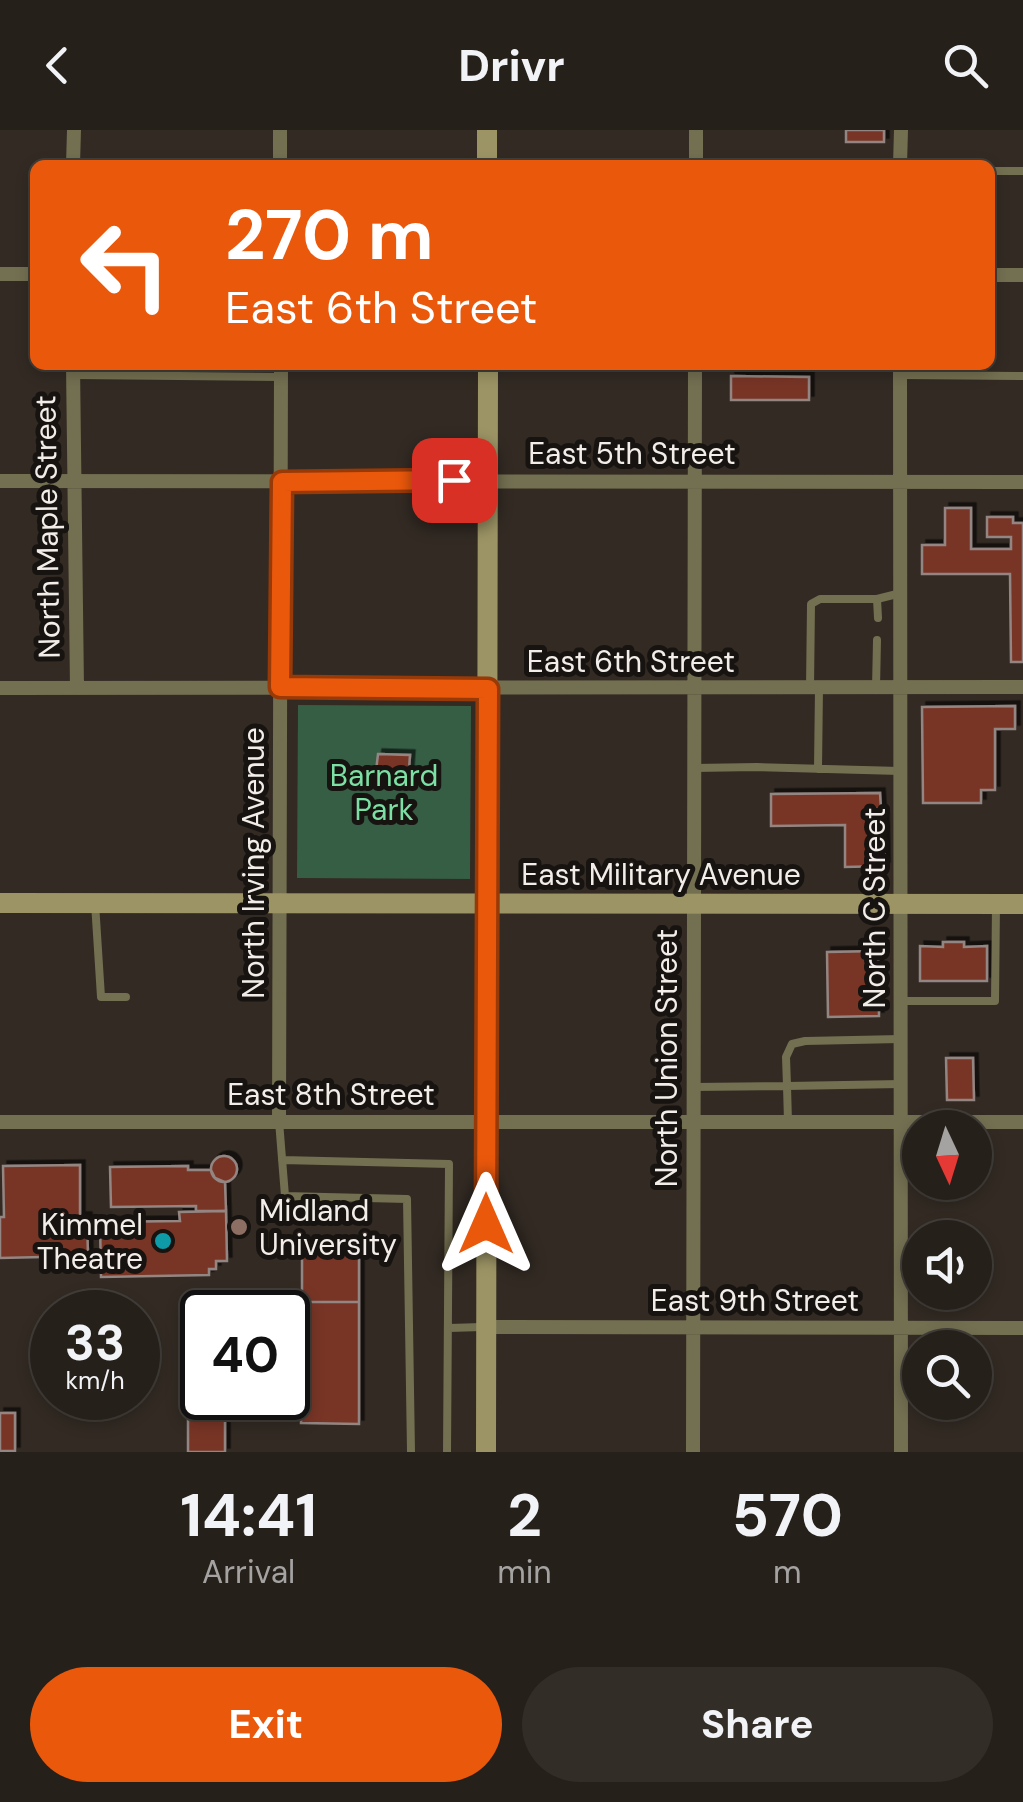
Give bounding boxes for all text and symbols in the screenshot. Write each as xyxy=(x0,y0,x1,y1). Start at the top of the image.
text: Drivr xyxy=(458,36,565,95)
icon: back xyxy=(30,38,85,93)
icon: search xyxy=(938,38,993,93)
text: 270 m xyxy=(225,190,434,281)
icon: left xyxy=(60,200,190,330)
text: East 6th Street xyxy=(225,278,537,337)
street label: North Maple Street xyxy=(25,395,69,659)
street label: East 5th Street xyxy=(528,434,736,473)
pin xyxy=(412,438,497,523)
icon: arrive xyxy=(427,453,482,508)
street label: East 6th Street xyxy=(527,642,735,681)
street label: North Irving Avenue xyxy=(234,727,273,999)
park label: Barnard Park xyxy=(330,756,438,829)
street label: North C Street xyxy=(855,807,894,1009)
street label: East Military Avenue xyxy=(521,855,801,894)
street label: North Union Street xyxy=(647,929,686,1187)
street label: East 8th Street xyxy=(227,1075,435,1114)
north arrow xyxy=(902,1110,992,1200)
map controls xyxy=(902,1110,992,1420)
position arrow xyxy=(434,1172,538,1276)
place label: Midland University xyxy=(259,1191,397,1264)
place label: Kimmel Theatre xyxy=(37,1205,143,1278)
marker: Midland University xyxy=(228,1216,250,1238)
button: sound xyxy=(902,1220,992,1310)
marker: Kimmel Theatre xyxy=(152,1230,174,1252)
street label: East 9th Street xyxy=(651,1281,859,1320)
speed limit sign: 40 xyxy=(180,1290,310,1420)
text: 33 xyxy=(65,1310,125,1376)
button: search xyxy=(902,1330,992,1420)
text: km/h xyxy=(65,1364,125,1397)
text: 14:41 xyxy=(180,1476,317,1555)
text: 2 xyxy=(507,1476,542,1555)
text: 570 xyxy=(732,1476,843,1555)
text: Arrival xyxy=(202,1551,295,1593)
text: min xyxy=(497,1551,552,1593)
text: m xyxy=(773,1551,802,1593)
button: Exit xyxy=(30,1667,502,1782)
button: Share xyxy=(522,1667,993,1782)

